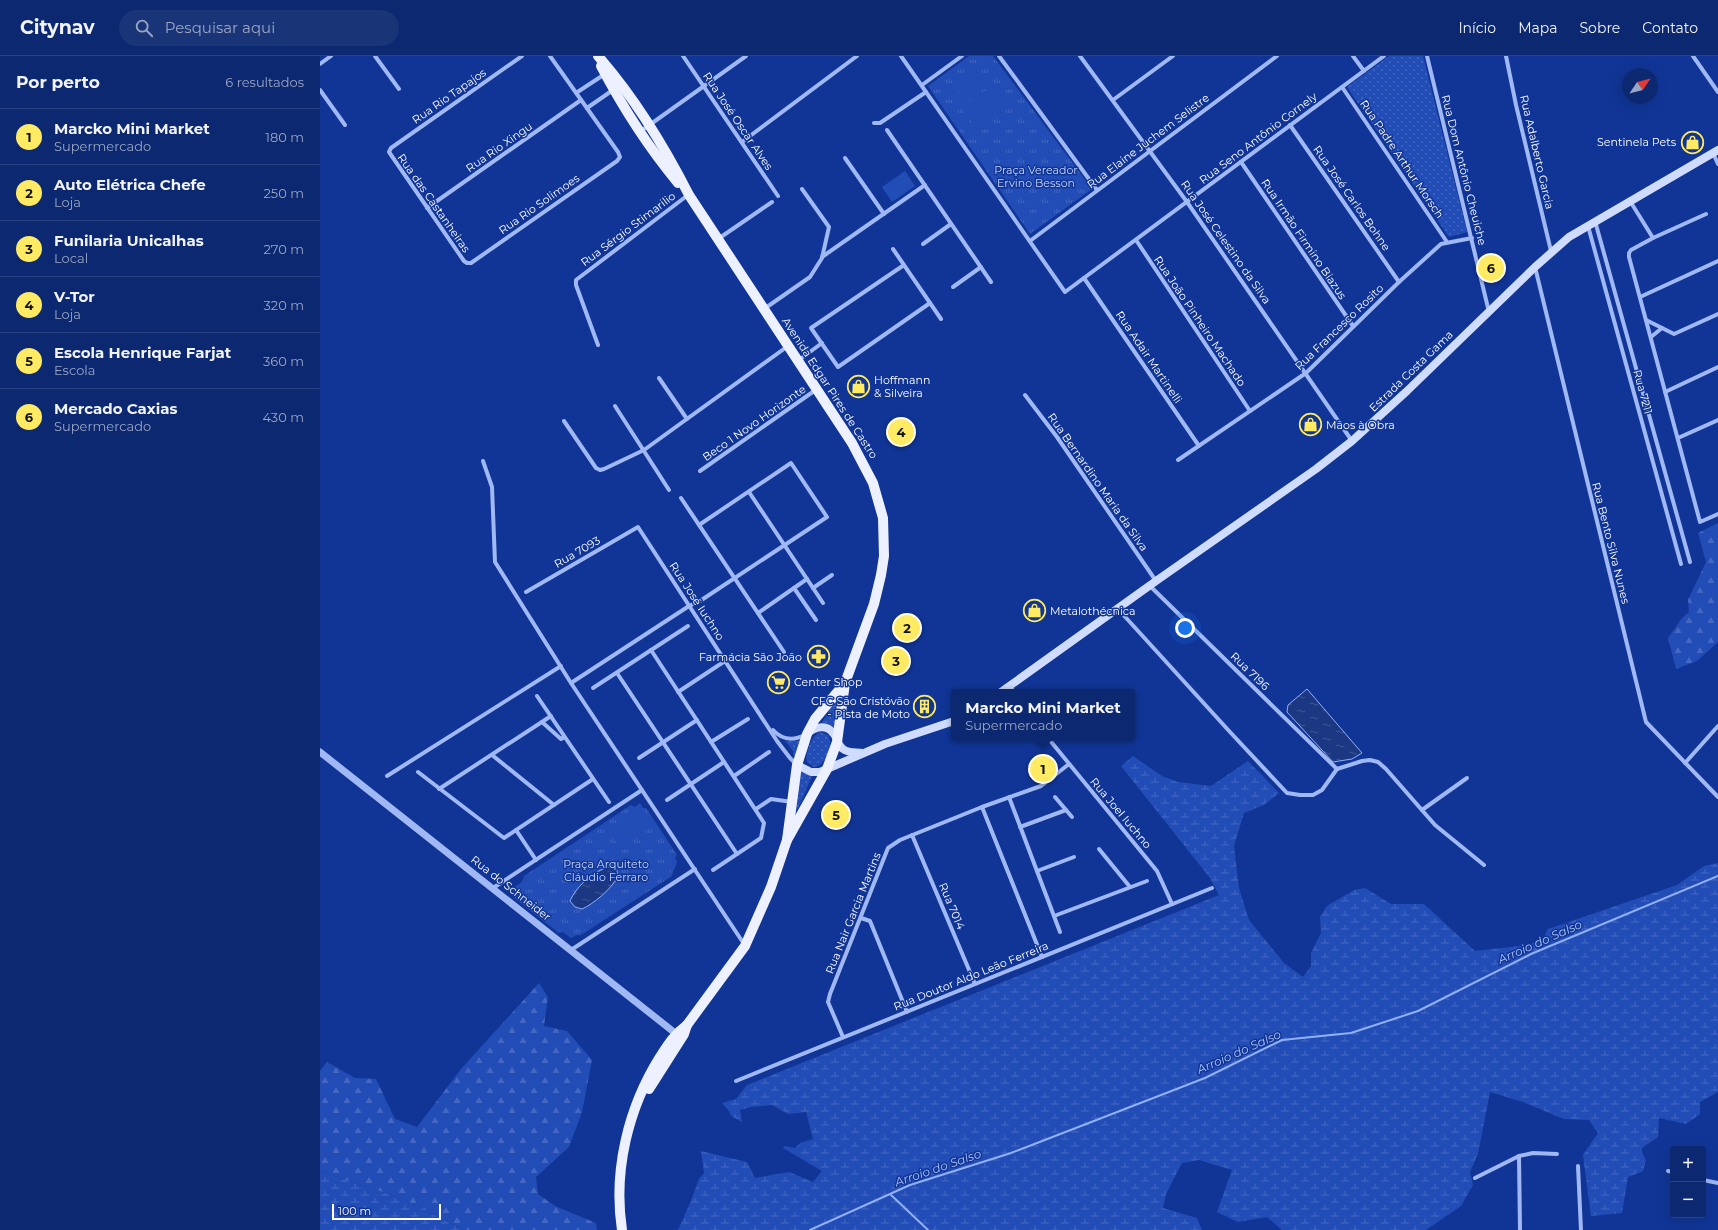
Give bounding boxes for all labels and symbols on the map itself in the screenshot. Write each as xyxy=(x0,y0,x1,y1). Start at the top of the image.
street label: Rua Rio Tapajos xyxy=(409,65,489,127)
north arrow xyxy=(1622,68,1658,104)
street label: Rua José Oscar Alves xyxy=(700,69,776,173)
street label: Rua Seno Antônio Cornely xyxy=(1196,89,1320,187)
street label: Rua Elaine Juchem Selistre xyxy=(1084,90,1212,191)
street label: Rua Dom Antônio Cheuiche xyxy=(1439,93,1490,247)
street label: Rua Adalberto Garcia xyxy=(1517,93,1557,211)
street label: Rua Padre Arthur Morsch xyxy=(1357,97,1447,221)
street label: Rua Rio Xingu xyxy=(463,119,535,175)
shop icon: Sentinela Pets xyxy=(1679,129,1705,155)
place label: Sentinela Pets xyxy=(1597,135,1677,149)
street label: Rua José Carlos Bohne xyxy=(1310,143,1394,254)
street label: Rua das Castanheiras xyxy=(395,151,474,256)
park label: Praça Vereador Ervino Besson xyxy=(994,163,1078,190)
street label: Rua Rio Solimoes xyxy=(496,170,583,237)
street label: Rua Irmão Firmino Biazus xyxy=(1258,176,1350,303)
street label: Rua José Celestino da Silva xyxy=(1178,178,1274,306)
street label: Rua Sérgio Stimarilio xyxy=(578,189,678,269)
street label: Rua João Pinheiro Machado xyxy=(1151,253,1249,389)
pin: 6 xyxy=(1478,253,1504,283)
street label: Rua Francesco Rosito xyxy=(1292,281,1386,373)
street label: Rua Adair Martinelli xyxy=(1113,308,1185,406)
street label: Avenida Edgar Pires de Castro xyxy=(779,315,881,461)
street label: Estrada Costa Gama xyxy=(1366,327,1456,415)
street label: Rua 7211 xyxy=(1630,368,1656,416)
shop icon: Hoffmann & Silveira xyxy=(845,373,871,399)
place label: Hoffmann & Silveira xyxy=(874,373,930,400)
street label: Beco 1 Novo Horizonte xyxy=(700,382,809,464)
street label: Rua Bernardino Maria da Silva xyxy=(1045,410,1151,554)
shop icon: Mãos à Obra xyxy=(1298,412,1324,438)
pin: 4 xyxy=(888,417,914,447)
place label: Mãos à Obra xyxy=(1326,418,1395,432)
street label: Rua Bento Silva Nunes xyxy=(1589,481,1633,606)
street label: Rua 7093 xyxy=(551,533,603,571)
street label: Rua José Iuchno xyxy=(666,559,728,643)
shop icon: Metalothécnica xyxy=(1022,598,1048,624)
place label: Metalothécnica xyxy=(1050,604,1136,618)
pin: 2 xyxy=(894,613,920,643)
your location xyxy=(1175,618,1195,638)
pharmacy icon: Farmácia São João xyxy=(805,644,831,670)
pin: 3 xyxy=(883,646,909,676)
street label: Rua 7196 xyxy=(1228,649,1273,693)
place label: Farmácia São João xyxy=(699,650,802,664)
supermarket icon: Center Shop xyxy=(766,669,792,695)
place label: Center Shop xyxy=(794,675,862,689)
place label: CFC São Cristóvão - Pista de Moto xyxy=(811,694,910,721)
building icon: CFC São Cristóvão - Pista de Moto xyxy=(912,694,938,720)
pin: 1 xyxy=(1030,754,1056,784)
street label: Rua Joel Iuchno xyxy=(1087,775,1155,851)
pin: 5 xyxy=(823,800,849,830)
street label: Rua Nair Garcia Martins xyxy=(822,850,884,976)
street label: Rua do Schneider xyxy=(468,852,554,924)
park label: Praça Arquiteto Cláudio Ferraro xyxy=(563,857,649,884)
street label: Rua 7014 xyxy=(936,880,968,932)
water label: Arroio do Salso xyxy=(1495,916,1585,967)
street label: Rua Doutor Aldo Leão Ferreira xyxy=(891,938,1051,1014)
water label: Arroio do Salso xyxy=(1194,1026,1284,1077)
water label: Arroio do Salso xyxy=(892,1146,983,1190)
scale bar xyxy=(332,1202,441,1221)

